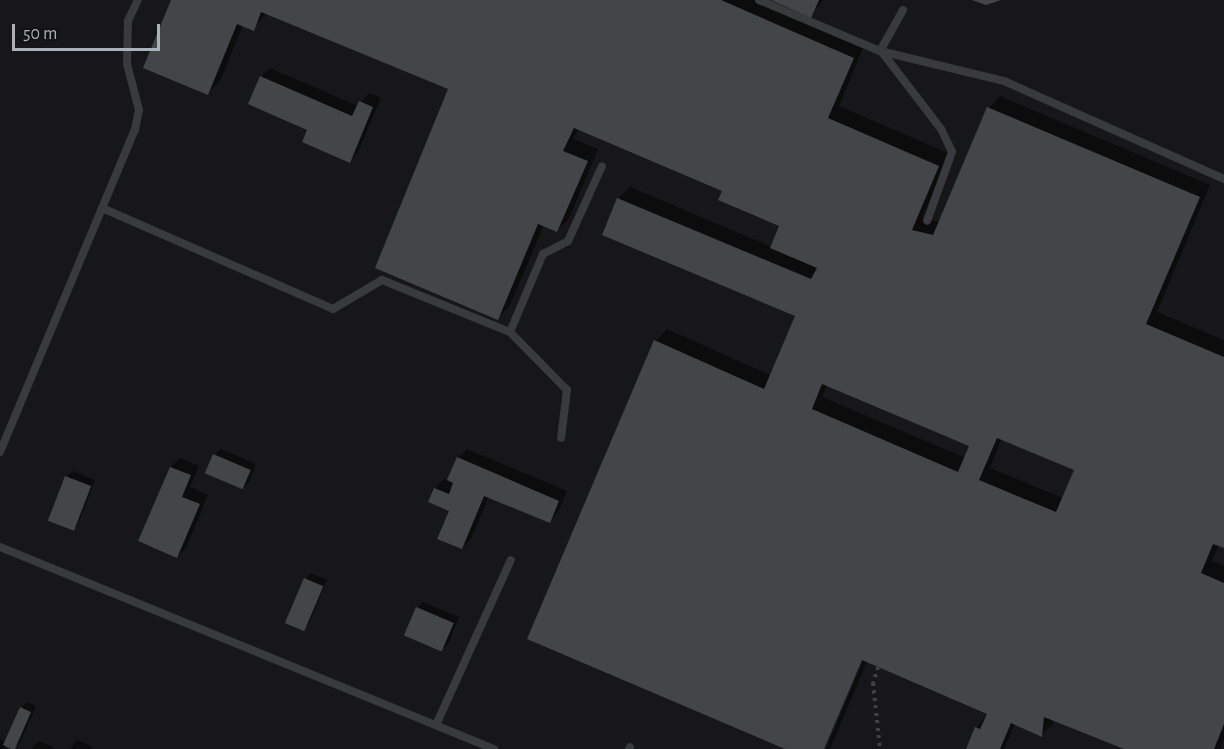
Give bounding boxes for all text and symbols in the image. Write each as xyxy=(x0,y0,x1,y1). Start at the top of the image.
scale bar xyxy=(15,12,164,50)
text: 50 m xyxy=(23,25,57,43)

